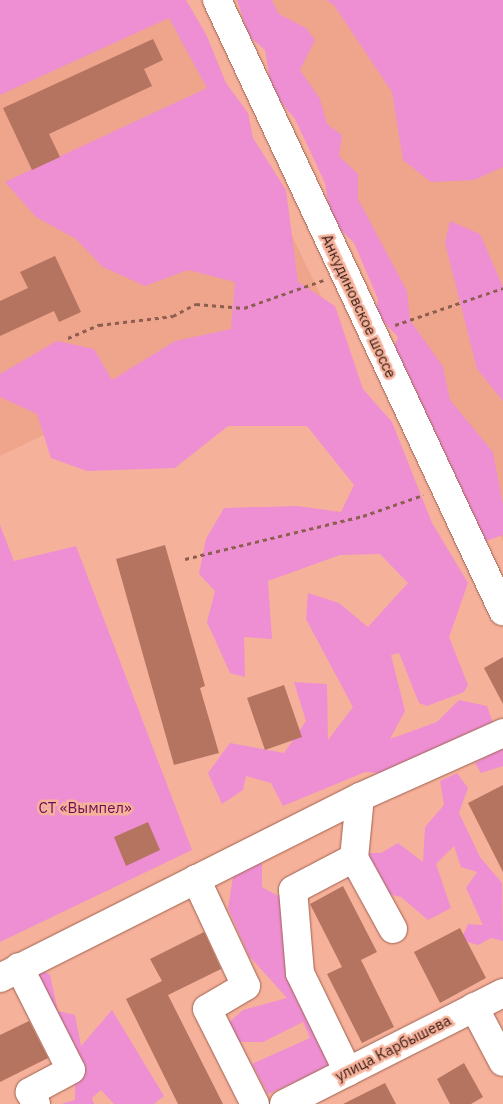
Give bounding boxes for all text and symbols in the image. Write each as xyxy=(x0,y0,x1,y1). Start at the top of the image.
street label: Анкудиновское шоссе xyxy=(318,231,400,381)
park label: СТ «Вымпел» xyxy=(38,799,132,817)
street label: улица Карбышева xyxy=(332,1011,454,1085)

